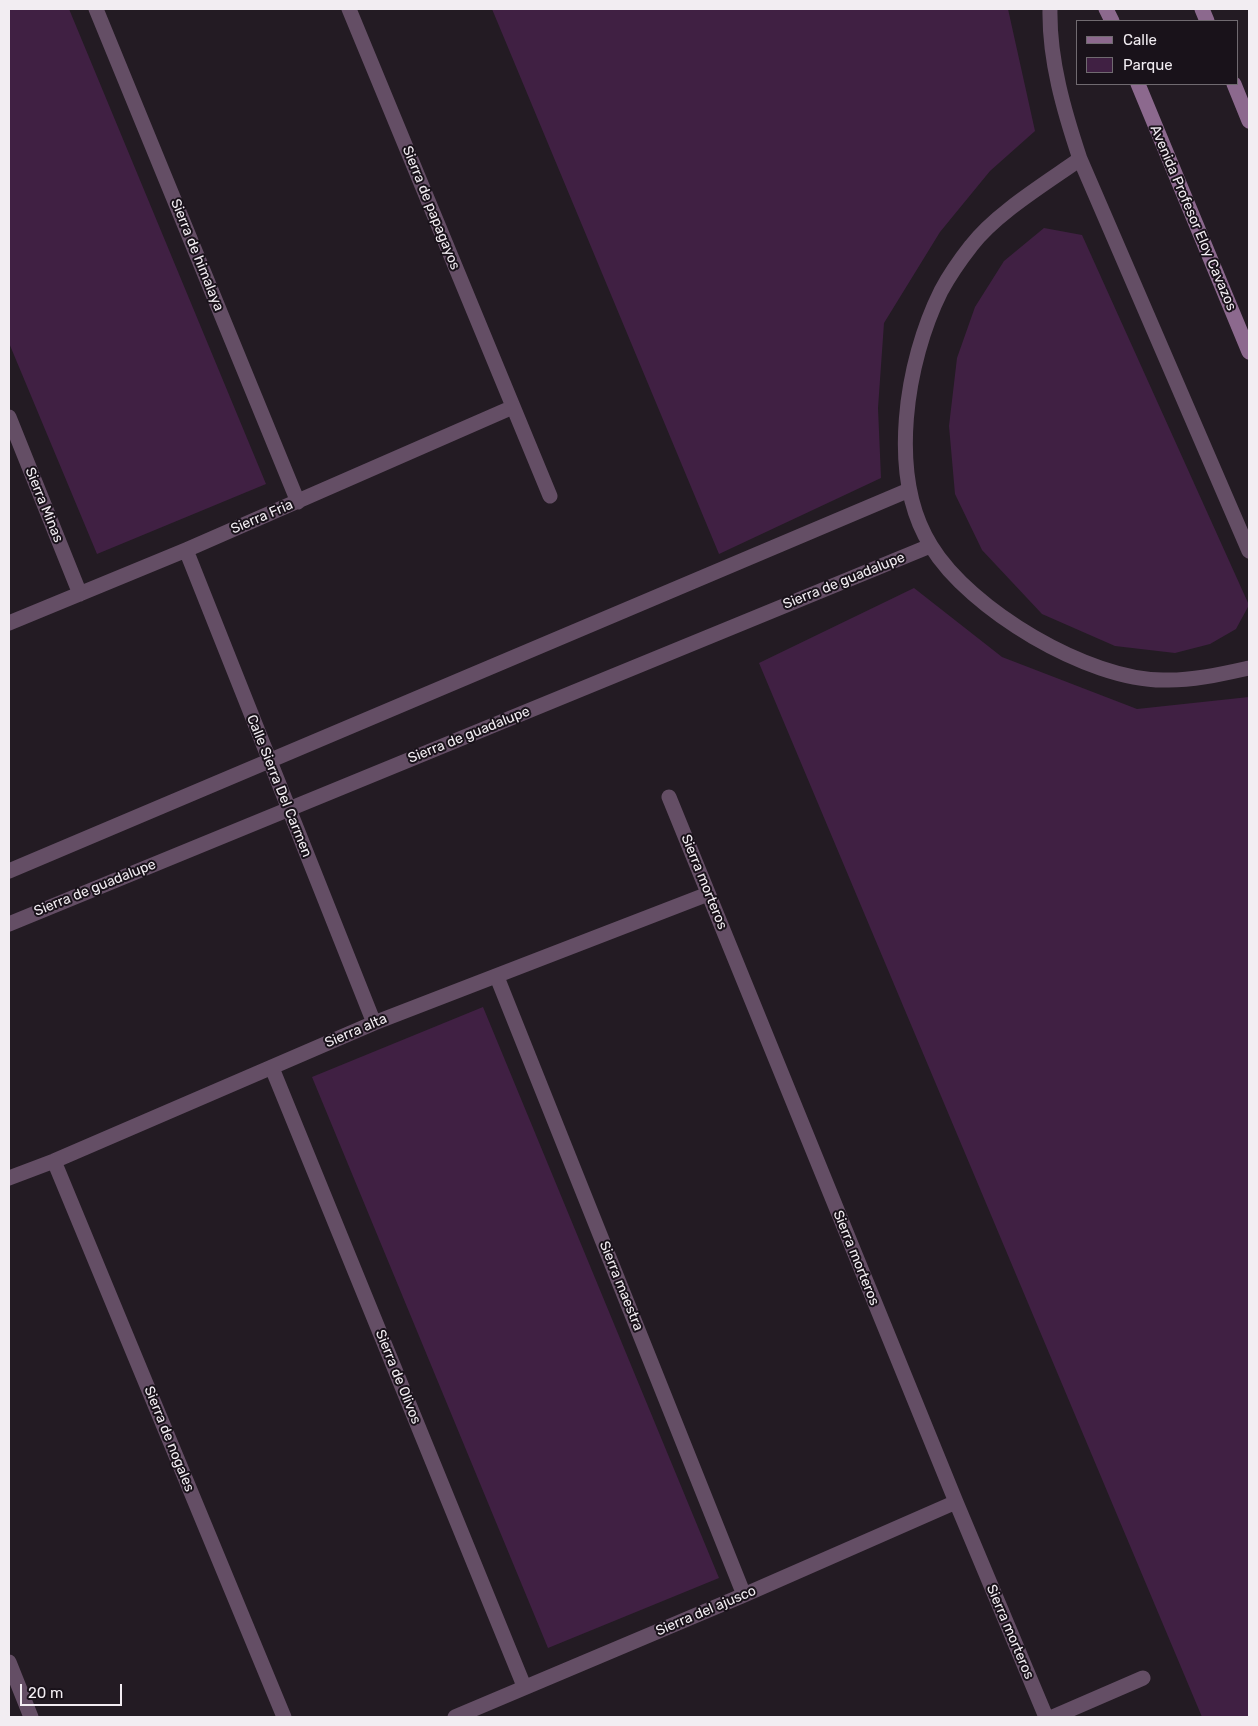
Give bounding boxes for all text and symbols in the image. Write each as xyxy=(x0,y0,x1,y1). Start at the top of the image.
legend xyxy=(1076,20,1238,85)
text: Calle xyxy=(1123,31,1157,49)
text: Parque xyxy=(1123,56,1173,74)
street label: Avenida Profesor Eloy Cavazos xyxy=(1146,123,1240,313)
street label: Sierra de papagayos xyxy=(398,144,464,272)
street label: Sierra de himalaya xyxy=(167,196,227,314)
street label: Sierra Minas xyxy=(21,465,67,545)
street label: Sierra Fria xyxy=(228,496,296,538)
street label: Sierra de guadalupe xyxy=(781,549,907,613)
street label: Sierra de guadalupe xyxy=(406,703,532,767)
street label: Calle Sierra Del Carmen xyxy=(243,712,315,860)
street label: Sierra morteros xyxy=(677,832,731,932)
street label: Sierra de guadalupe xyxy=(32,856,158,920)
street label: Sierra alta xyxy=(322,1010,390,1052)
street label: Sierra morteros xyxy=(829,1208,883,1308)
street label: Sierra maestra xyxy=(595,1239,647,1333)
street label: Sierra de Olivos xyxy=(371,1327,425,1427)
street label: Sierra de nogales xyxy=(140,1384,198,1494)
street label: Sierra del ajusco xyxy=(653,1582,759,1640)
street label: Sierra morteros xyxy=(983,1582,1037,1682)
scale bar xyxy=(22,1674,125,1706)
text: 20 m xyxy=(28,1684,63,1702)

